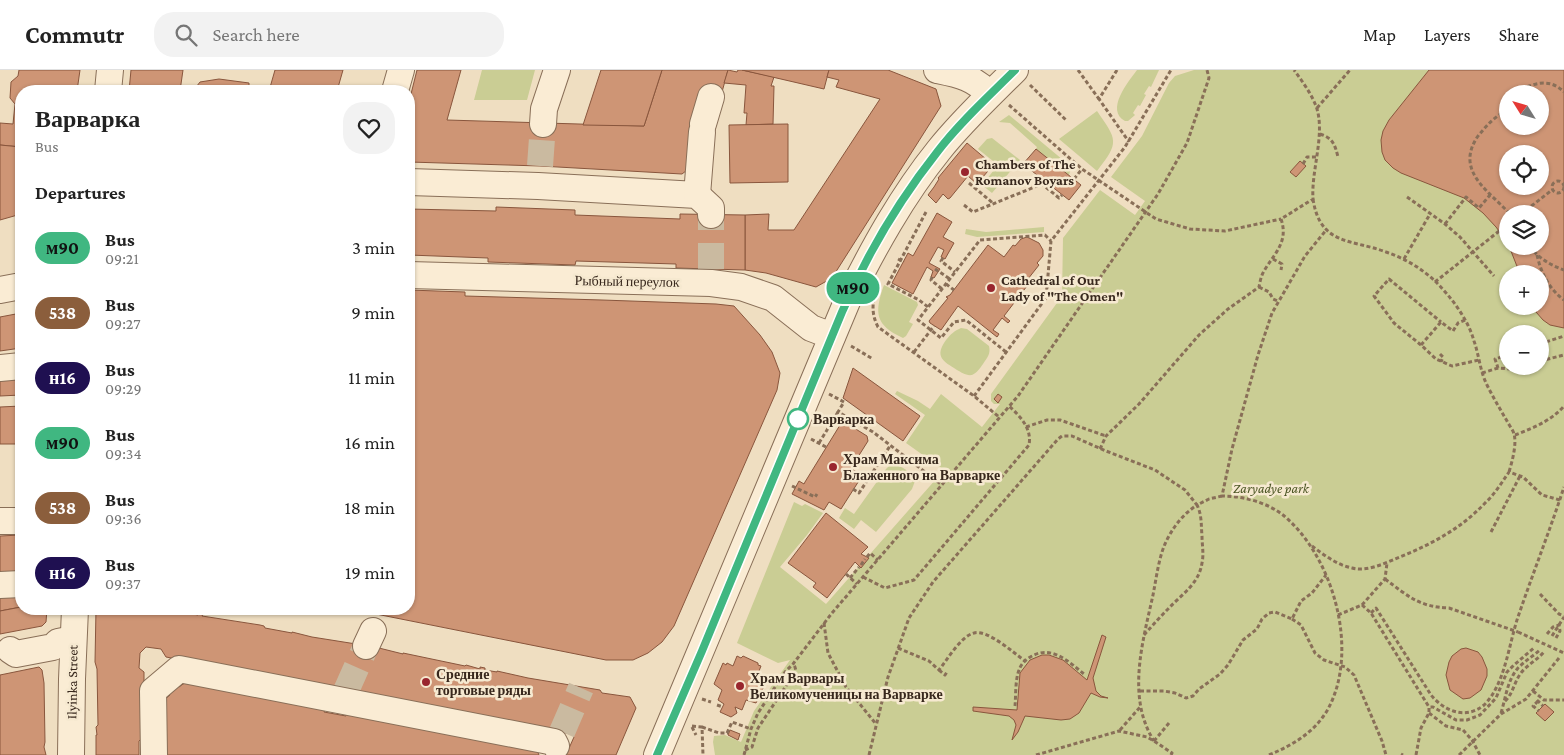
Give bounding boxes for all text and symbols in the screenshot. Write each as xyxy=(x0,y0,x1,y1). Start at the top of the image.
search box xyxy=(154,12,504,57)
text: Commutr xyxy=(25,21,124,48)
icon: search xyxy=(172,21,200,49)
text: Search here xyxy=(212,24,300,45)
text: Map xyxy=(1363,25,1396,45)
text: Layers xyxy=(1424,25,1471,45)
text: Share xyxy=(1499,25,1539,45)
north arrow xyxy=(1499,85,1549,135)
map controls xyxy=(1499,85,1549,375)
button: heart xyxy=(343,102,395,154)
text: Варварка xyxy=(35,105,140,132)
text: Bus xyxy=(35,138,59,155)
button: locate xyxy=(1499,145,1549,195)
place label: Chambers of The Romanov Boyars xyxy=(975,156,1076,188)
marker: Chambers of The Romanov Boyars xyxy=(959,166,971,178)
text: Departures xyxy=(35,182,126,203)
button: layers xyxy=(1499,205,1549,255)
text: Bus xyxy=(105,229,135,250)
text: 3 min xyxy=(352,237,395,258)
text: м90 xyxy=(46,238,79,258)
text: 09:21 xyxy=(105,250,139,267)
button: + xyxy=(1499,265,1549,315)
street label: Рыбный переулок xyxy=(574,272,680,290)
line badge: м90 xyxy=(824,272,882,304)
place label: Cathedral of Our Lady of "The Omen" xyxy=(1001,272,1123,304)
text: м90 xyxy=(836,278,870,298)
marker: Cathedral of Our Lady of "The Omen" xyxy=(985,282,997,294)
text: Bus xyxy=(105,294,135,315)
text: 9 min xyxy=(351,302,395,323)
text: 538 xyxy=(49,303,76,323)
text: 09:27 xyxy=(105,315,141,332)
button: − xyxy=(1499,325,1549,375)
text: Bus xyxy=(105,359,135,380)
text: 11 min xyxy=(348,367,395,388)
text: н16 xyxy=(49,368,76,388)
text: 09:29 xyxy=(105,380,142,397)
marker: Варварка xyxy=(787,408,809,430)
place label: Варварка xyxy=(813,411,874,427)
text: Bus xyxy=(105,424,135,445)
text: 16 min xyxy=(345,432,395,453)
text: м90 xyxy=(46,433,79,453)
text: 09:34 xyxy=(105,445,142,462)
place label: Храм Максима Блаженного на Варварке xyxy=(843,451,1000,483)
marker: Храм Максима Блаженного на Варварке xyxy=(827,461,839,473)
park label: Zaryadye park xyxy=(1233,480,1310,496)
text: Bus xyxy=(105,489,135,510)
text: 18 min xyxy=(344,497,395,518)
text: 538 xyxy=(49,498,76,518)
text: 09:36 xyxy=(105,510,142,527)
text: Bus xyxy=(105,554,135,575)
text: 19 min xyxy=(345,562,395,583)
text: н16 xyxy=(49,563,76,583)
text: 09:37 xyxy=(105,575,141,592)
street label: Ilyinka Street xyxy=(63,644,81,719)
place label: Средние торговые ряды xyxy=(436,666,531,698)
place label: Храм Варвары Великомученицы на Варварке xyxy=(750,670,943,702)
marker: Средние торговые ряды xyxy=(420,676,432,688)
marker: Храм Варвары Великомученицы на Варварке xyxy=(734,680,746,692)

